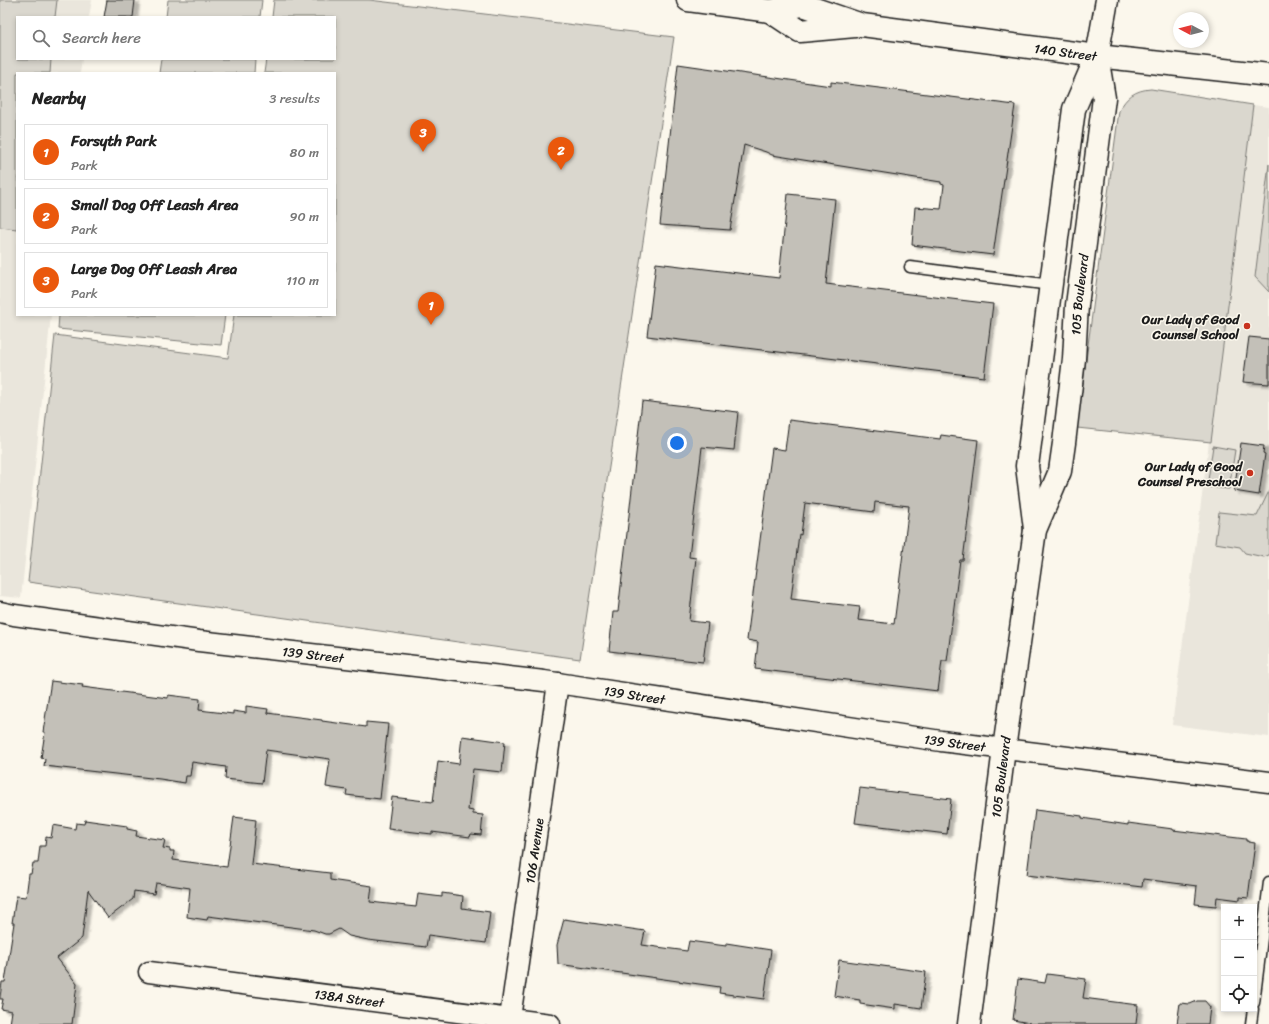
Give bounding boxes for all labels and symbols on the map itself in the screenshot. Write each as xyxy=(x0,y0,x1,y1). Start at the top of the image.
north arrow xyxy=(1173,12,1209,48)
street label: 140 Street xyxy=(1033,37,1099,68)
pin: 3 xyxy=(410,119,436,152)
pin: 2 xyxy=(548,137,574,170)
street label: 105 Boulevard xyxy=(1064,251,1096,336)
pin: 1 xyxy=(418,292,444,325)
place label: Our Lady of Good Counsel School xyxy=(1141,308,1240,346)
marker: Our Lady of Good Counsel School xyxy=(1242,321,1252,331)
your location xyxy=(667,433,687,453)
place label: Our Lady of Good Counsel Preschool xyxy=(1137,455,1243,493)
marker: Our Lady of Good Counsel Preschool xyxy=(1245,468,1255,478)
street label: 139 Street xyxy=(281,640,346,670)
street label: 139 Street xyxy=(602,679,668,711)
street label: 139 Street xyxy=(922,728,988,759)
street label: 105 Boulevard xyxy=(984,734,1018,819)
street label: 106 Avenue xyxy=(518,816,551,885)
street label: 138A Street xyxy=(313,983,386,1014)

